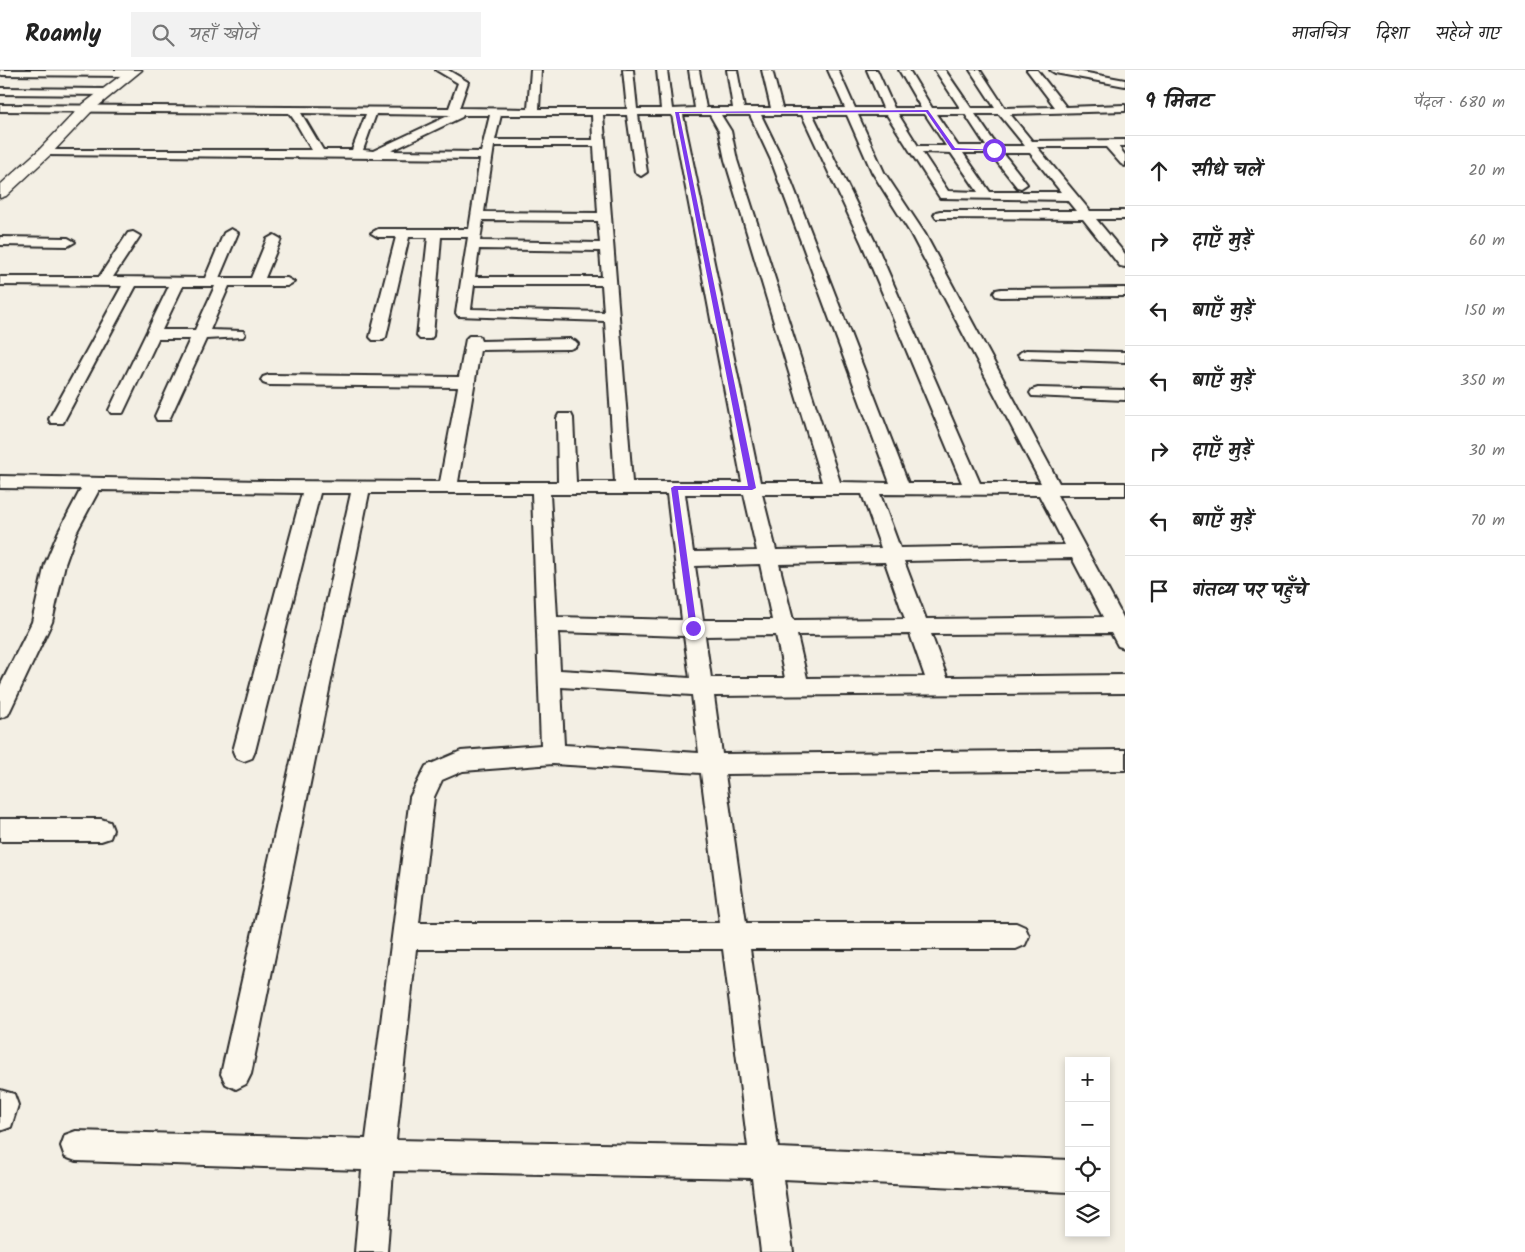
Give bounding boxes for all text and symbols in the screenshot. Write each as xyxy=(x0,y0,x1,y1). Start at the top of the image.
search box xyxy=(131,12,481,57)
text: Roamly xyxy=(25,15,101,54)
text: यहाँ खोजें xyxy=(189,20,258,50)
text: मानचित्र xyxy=(1292,20,1348,49)
text: दिशा xyxy=(1376,20,1408,49)
text: सहेजे गए xyxy=(1436,20,1500,49)
icon: search xyxy=(149,21,177,49)
text: 9 मिनट xyxy=(1145,86,1211,119)
text: पैदल · 680 m xyxy=(1414,90,1505,115)
route start xyxy=(983,139,1006,162)
text: सीधे चलें xyxy=(1192,156,1262,186)
icon: ahead xyxy=(1145,157,1173,185)
text: 20 m xyxy=(1469,158,1505,183)
text: दाएँ मुड़ें xyxy=(1192,226,1251,256)
icon: right xyxy=(1145,227,1173,255)
text: 60 m xyxy=(1469,228,1505,253)
text: बाएँ मुड़ें xyxy=(1192,296,1253,326)
icon: left xyxy=(1145,297,1173,325)
text: 150 m xyxy=(1464,298,1505,323)
text: बाएँ मुड़ें xyxy=(1192,366,1253,396)
icon: left xyxy=(1145,367,1173,395)
text: 350 m xyxy=(1460,368,1505,393)
text: दाएँ मुड़ें xyxy=(1192,436,1251,466)
icon: right xyxy=(1145,437,1173,465)
text: 30 m xyxy=(1469,438,1505,463)
text: बाएँ मुड़ें xyxy=(1192,506,1253,536)
icon: left xyxy=(1145,507,1173,535)
text: 70 m xyxy=(1470,508,1505,533)
text: गंतव्य पर पहुँचे xyxy=(1192,576,1307,606)
icon: arrive xyxy=(1145,577,1173,605)
route end xyxy=(682,617,705,640)
map controls xyxy=(1065,1057,1110,1237)
button: + xyxy=(1065,1057,1110,1102)
button: − xyxy=(1065,1102,1110,1147)
button: locate xyxy=(1065,1147,1110,1192)
button: layers xyxy=(1065,1192,1110,1237)

